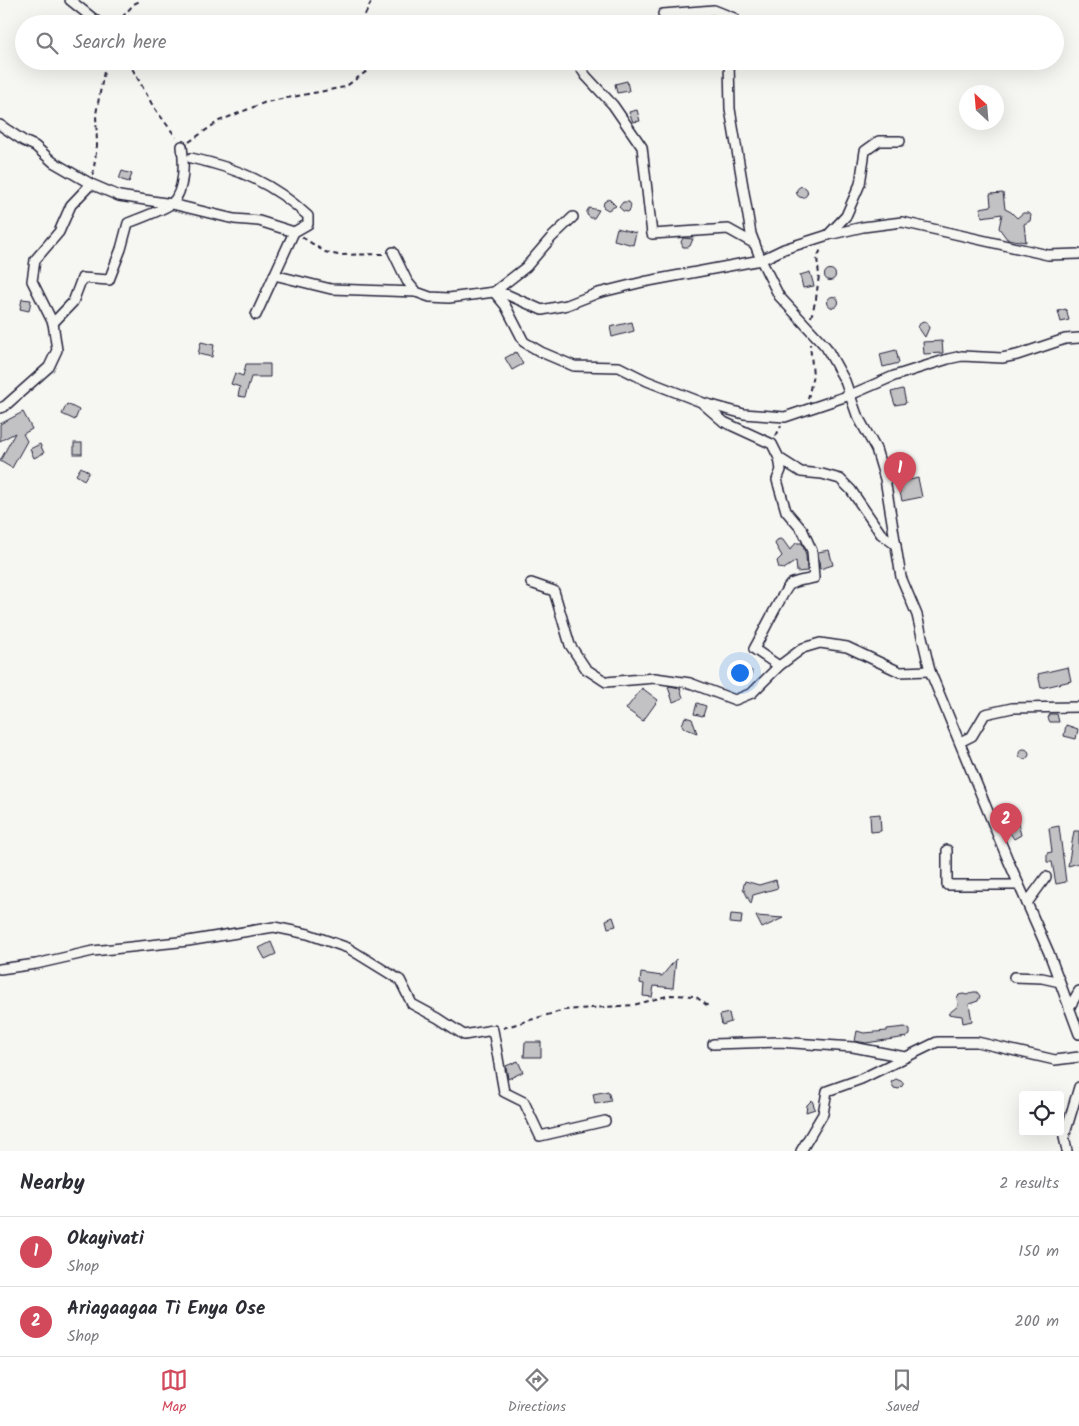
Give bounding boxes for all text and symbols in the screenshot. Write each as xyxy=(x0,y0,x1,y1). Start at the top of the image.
search box xyxy=(15,15,1064,70)
text: Search here xyxy=(73,28,167,58)
icon: search xyxy=(33,29,61,57)
north arrow xyxy=(959,85,1004,130)
pin: 1 xyxy=(884,452,916,493)
your location xyxy=(727,660,753,686)
pin: 2 xyxy=(990,803,1022,844)
map controls xyxy=(1019,1091,1064,1136)
button: locate xyxy=(1019,1091,1064,1136)
text: Nearby xyxy=(20,1167,85,1200)
text: 2 results xyxy=(999,1171,1059,1196)
text: Okayivati xyxy=(67,1224,144,1254)
text: 1 xyxy=(34,1239,38,1264)
text: 150 m xyxy=(1018,1239,1059,1264)
text: Shop xyxy=(67,1254,99,1279)
text: Ariagaagaa Ti Enya Ose xyxy=(67,1294,265,1324)
text: 2 xyxy=(31,1309,41,1334)
text: 200 m xyxy=(1015,1309,1059,1334)
text: Shop xyxy=(67,1324,99,1349)
tab: Map xyxy=(160,1366,188,1418)
tab: Directions xyxy=(508,1366,566,1418)
tab: Saved xyxy=(886,1366,919,1418)

